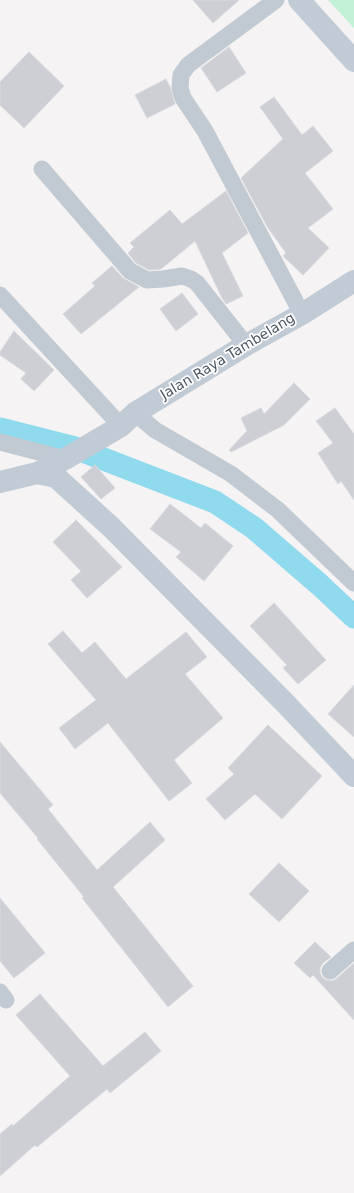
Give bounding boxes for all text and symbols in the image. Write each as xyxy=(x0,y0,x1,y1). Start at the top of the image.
street label: Jalan Raya Tambelang xyxy=(158,310,298,404)

